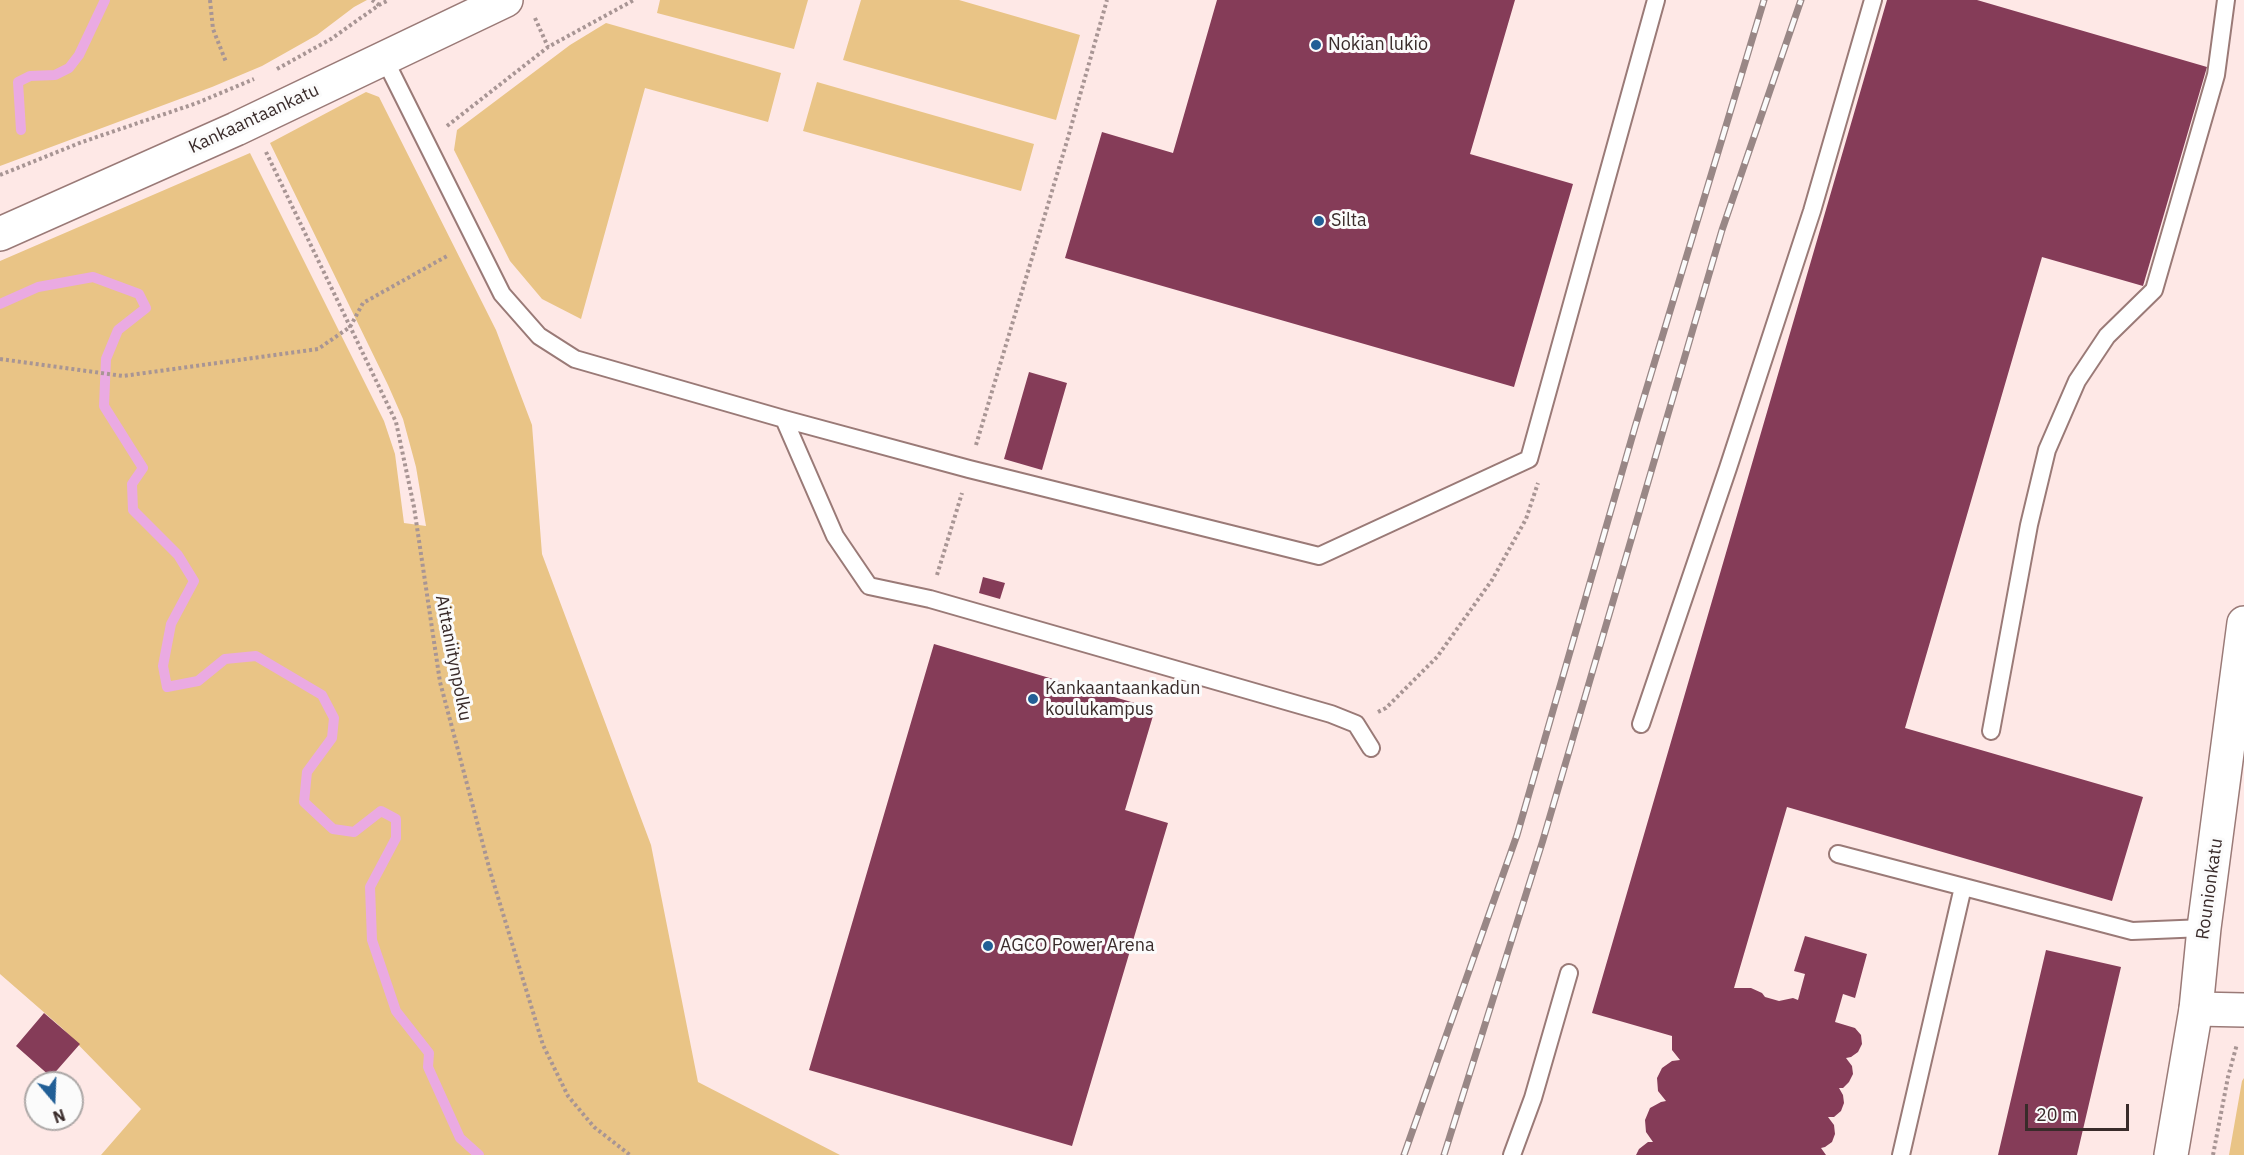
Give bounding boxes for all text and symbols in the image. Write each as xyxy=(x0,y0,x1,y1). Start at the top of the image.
place label: Nokian lukio xyxy=(1328,34,1428,56)
marker: Nokian lukio xyxy=(1309,38,1323,52)
street label: Kankaantaankatu xyxy=(185,79,323,159)
place label: Silta xyxy=(1331,210,1367,232)
marker: Silta xyxy=(1312,214,1326,228)
street label: Aittaniitynpolku xyxy=(430,593,476,723)
place label: Kankaantaankadun koulukampus xyxy=(1045,678,1200,720)
marker: Kankaantaankadun koulukampus xyxy=(1026,692,1040,706)
street label: Rounionkatu xyxy=(2192,837,2228,941)
place label: AGCO Power Arena xyxy=(1000,935,1154,957)
marker: AGCO Power Arena xyxy=(981,939,995,953)
north arrow xyxy=(24,1071,84,1131)
scale bar xyxy=(2028,1092,2132,1130)
text: 20 m xyxy=(2036,1103,2078,1126)
text: N xyxy=(50,1105,68,1127)

